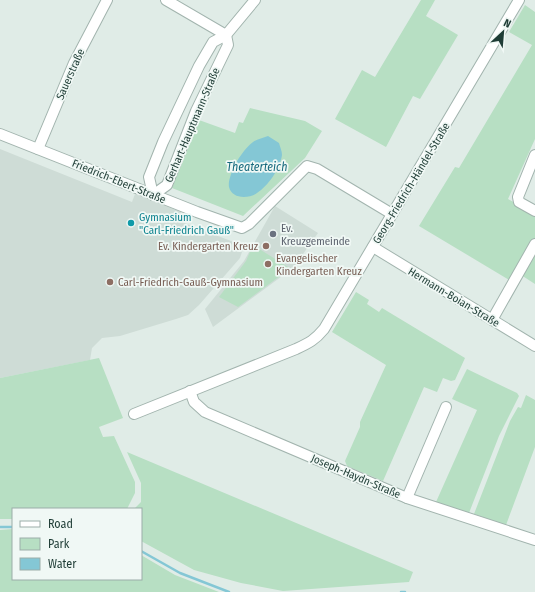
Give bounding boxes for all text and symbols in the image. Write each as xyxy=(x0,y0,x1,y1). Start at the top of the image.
north arrow xyxy=(483,12,523,52)
text: N xyxy=(501,16,513,31)
street label: Sauerstraße xyxy=(53,47,87,102)
street label: Gerhart-Hauptmann-Straße xyxy=(162,66,223,185)
street label: Georg-Friedrich-Händel-Straße xyxy=(370,120,453,246)
street label: Friedrich-Ebert-Straße xyxy=(70,157,168,206)
water label: Theaterteich xyxy=(227,160,287,174)
place label: Gymnasium "Carl-Friedrich Gauß" xyxy=(139,211,234,237)
marker: Gymnasium "Carl-Friedrich Gauß" xyxy=(126,218,136,228)
place label: Ev. Kreuzgemeinde xyxy=(281,222,350,248)
marker: Ev. Kreuzgemeinde xyxy=(268,229,278,239)
place label: Ev. Kindergarten Kreuz xyxy=(158,240,259,253)
marker: Ev. Kindergarten Kreuz xyxy=(261,241,271,251)
place label: Evangelischer Kindergarten Kreuz xyxy=(276,252,362,278)
marker: Evangelischer Kindergarten Kreuz xyxy=(263,259,273,269)
street label: Hermann-Boian-Straße xyxy=(406,265,502,330)
place label: Carl-Friedrich-Gauß-Gymnasium xyxy=(118,276,263,289)
marker: Carl-Friedrich-Gauß-Gymnasium xyxy=(105,277,115,287)
street label: Joseph-Haydn-Straße xyxy=(309,452,403,501)
legend xyxy=(12,508,142,580)
text: Road xyxy=(48,517,73,531)
text: Park xyxy=(48,537,70,551)
text: Water xyxy=(48,557,77,571)

